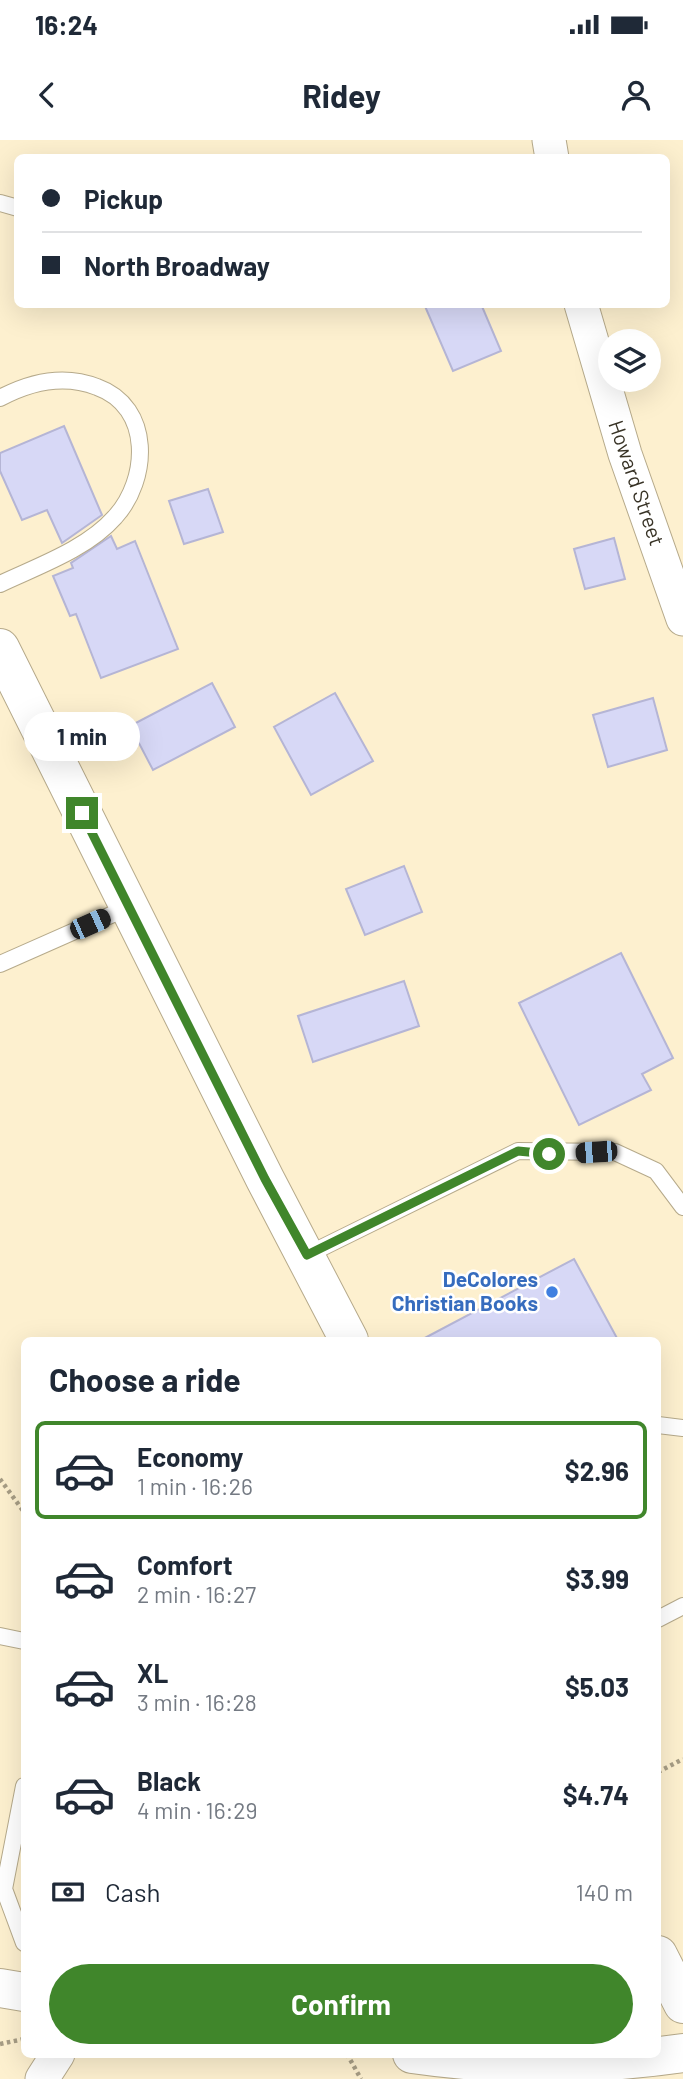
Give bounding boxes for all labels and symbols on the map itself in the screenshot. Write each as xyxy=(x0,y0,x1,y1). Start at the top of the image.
street label: Howard Street xyxy=(604,417,671,548)
callout: 1 min xyxy=(24,712,140,760)
route end xyxy=(66,797,98,829)
car xyxy=(67,906,114,942)
route start xyxy=(533,1138,565,1170)
car xyxy=(575,1140,618,1164)
place label: DeColores Christian Books xyxy=(392,1266,538,1315)
marker: DeColores Christian Books xyxy=(544,1284,560,1300)

